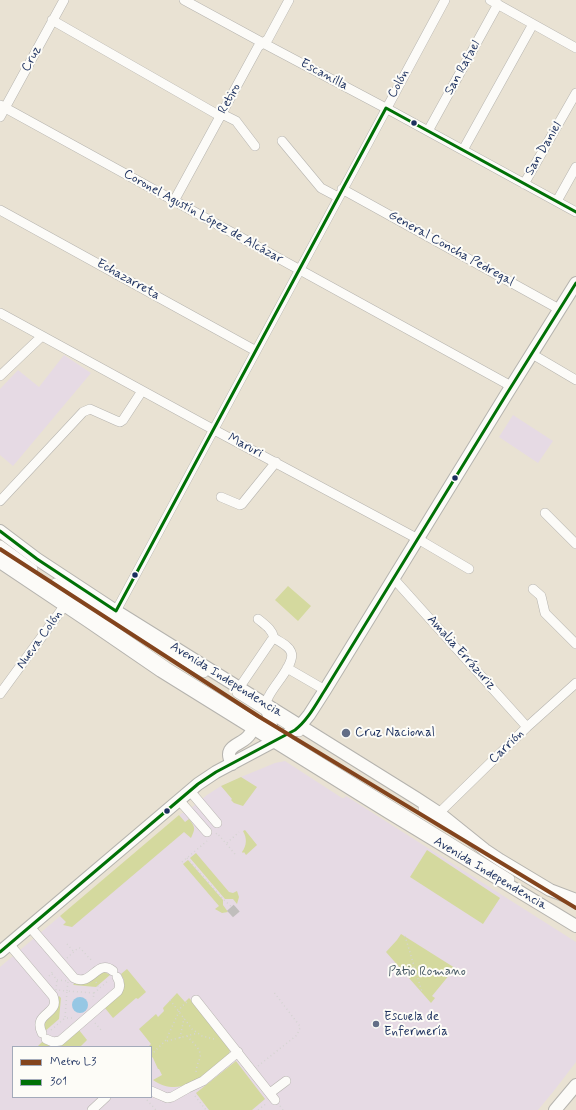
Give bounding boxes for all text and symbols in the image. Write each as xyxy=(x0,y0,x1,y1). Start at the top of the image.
street label: San Rafael xyxy=(442,38,484,98)
street label: Cruz xyxy=(19,43,45,75)
street label: Escanilla xyxy=(297,56,351,94)
street label: Colón xyxy=(385,67,413,101)
street label: Retiro xyxy=(215,81,245,117)
unlabelled marker xyxy=(409,118,419,128)
street label: San Daniel xyxy=(522,119,566,179)
street label: Coronel Agustín López de Alcázar xyxy=(120,167,286,267)
street label: General Concha Pedregal xyxy=(385,208,517,290)
street label: Echazarreta xyxy=(94,256,162,304)
street label: Maruri xyxy=(225,430,265,462)
unlabelled marker xyxy=(450,473,460,483)
unlabelled marker xyxy=(130,570,140,580)
street label: Nueva Colón xyxy=(14,608,66,672)
street label: Amalia Errázuriz xyxy=(423,612,499,694)
street label: Avenida Independencia xyxy=(167,639,285,721)
place label: Cruz Nacional xyxy=(355,725,435,741)
marker: Cruz Nacional xyxy=(340,727,352,739)
street label: Carrión xyxy=(486,727,528,767)
unlabelled marker xyxy=(162,806,172,816)
street label: Avenida Independencia xyxy=(430,834,550,914)
park label: Patio Romano xyxy=(388,964,466,980)
place label: Escuela de Enfermería xyxy=(384,1009,448,1040)
marker: Escuela de Enfermería xyxy=(371,1019,381,1029)
legend xyxy=(12,1046,152,1098)
text: Metro L3 xyxy=(50,1054,96,1070)
text: 301 xyxy=(50,1074,67,1090)

